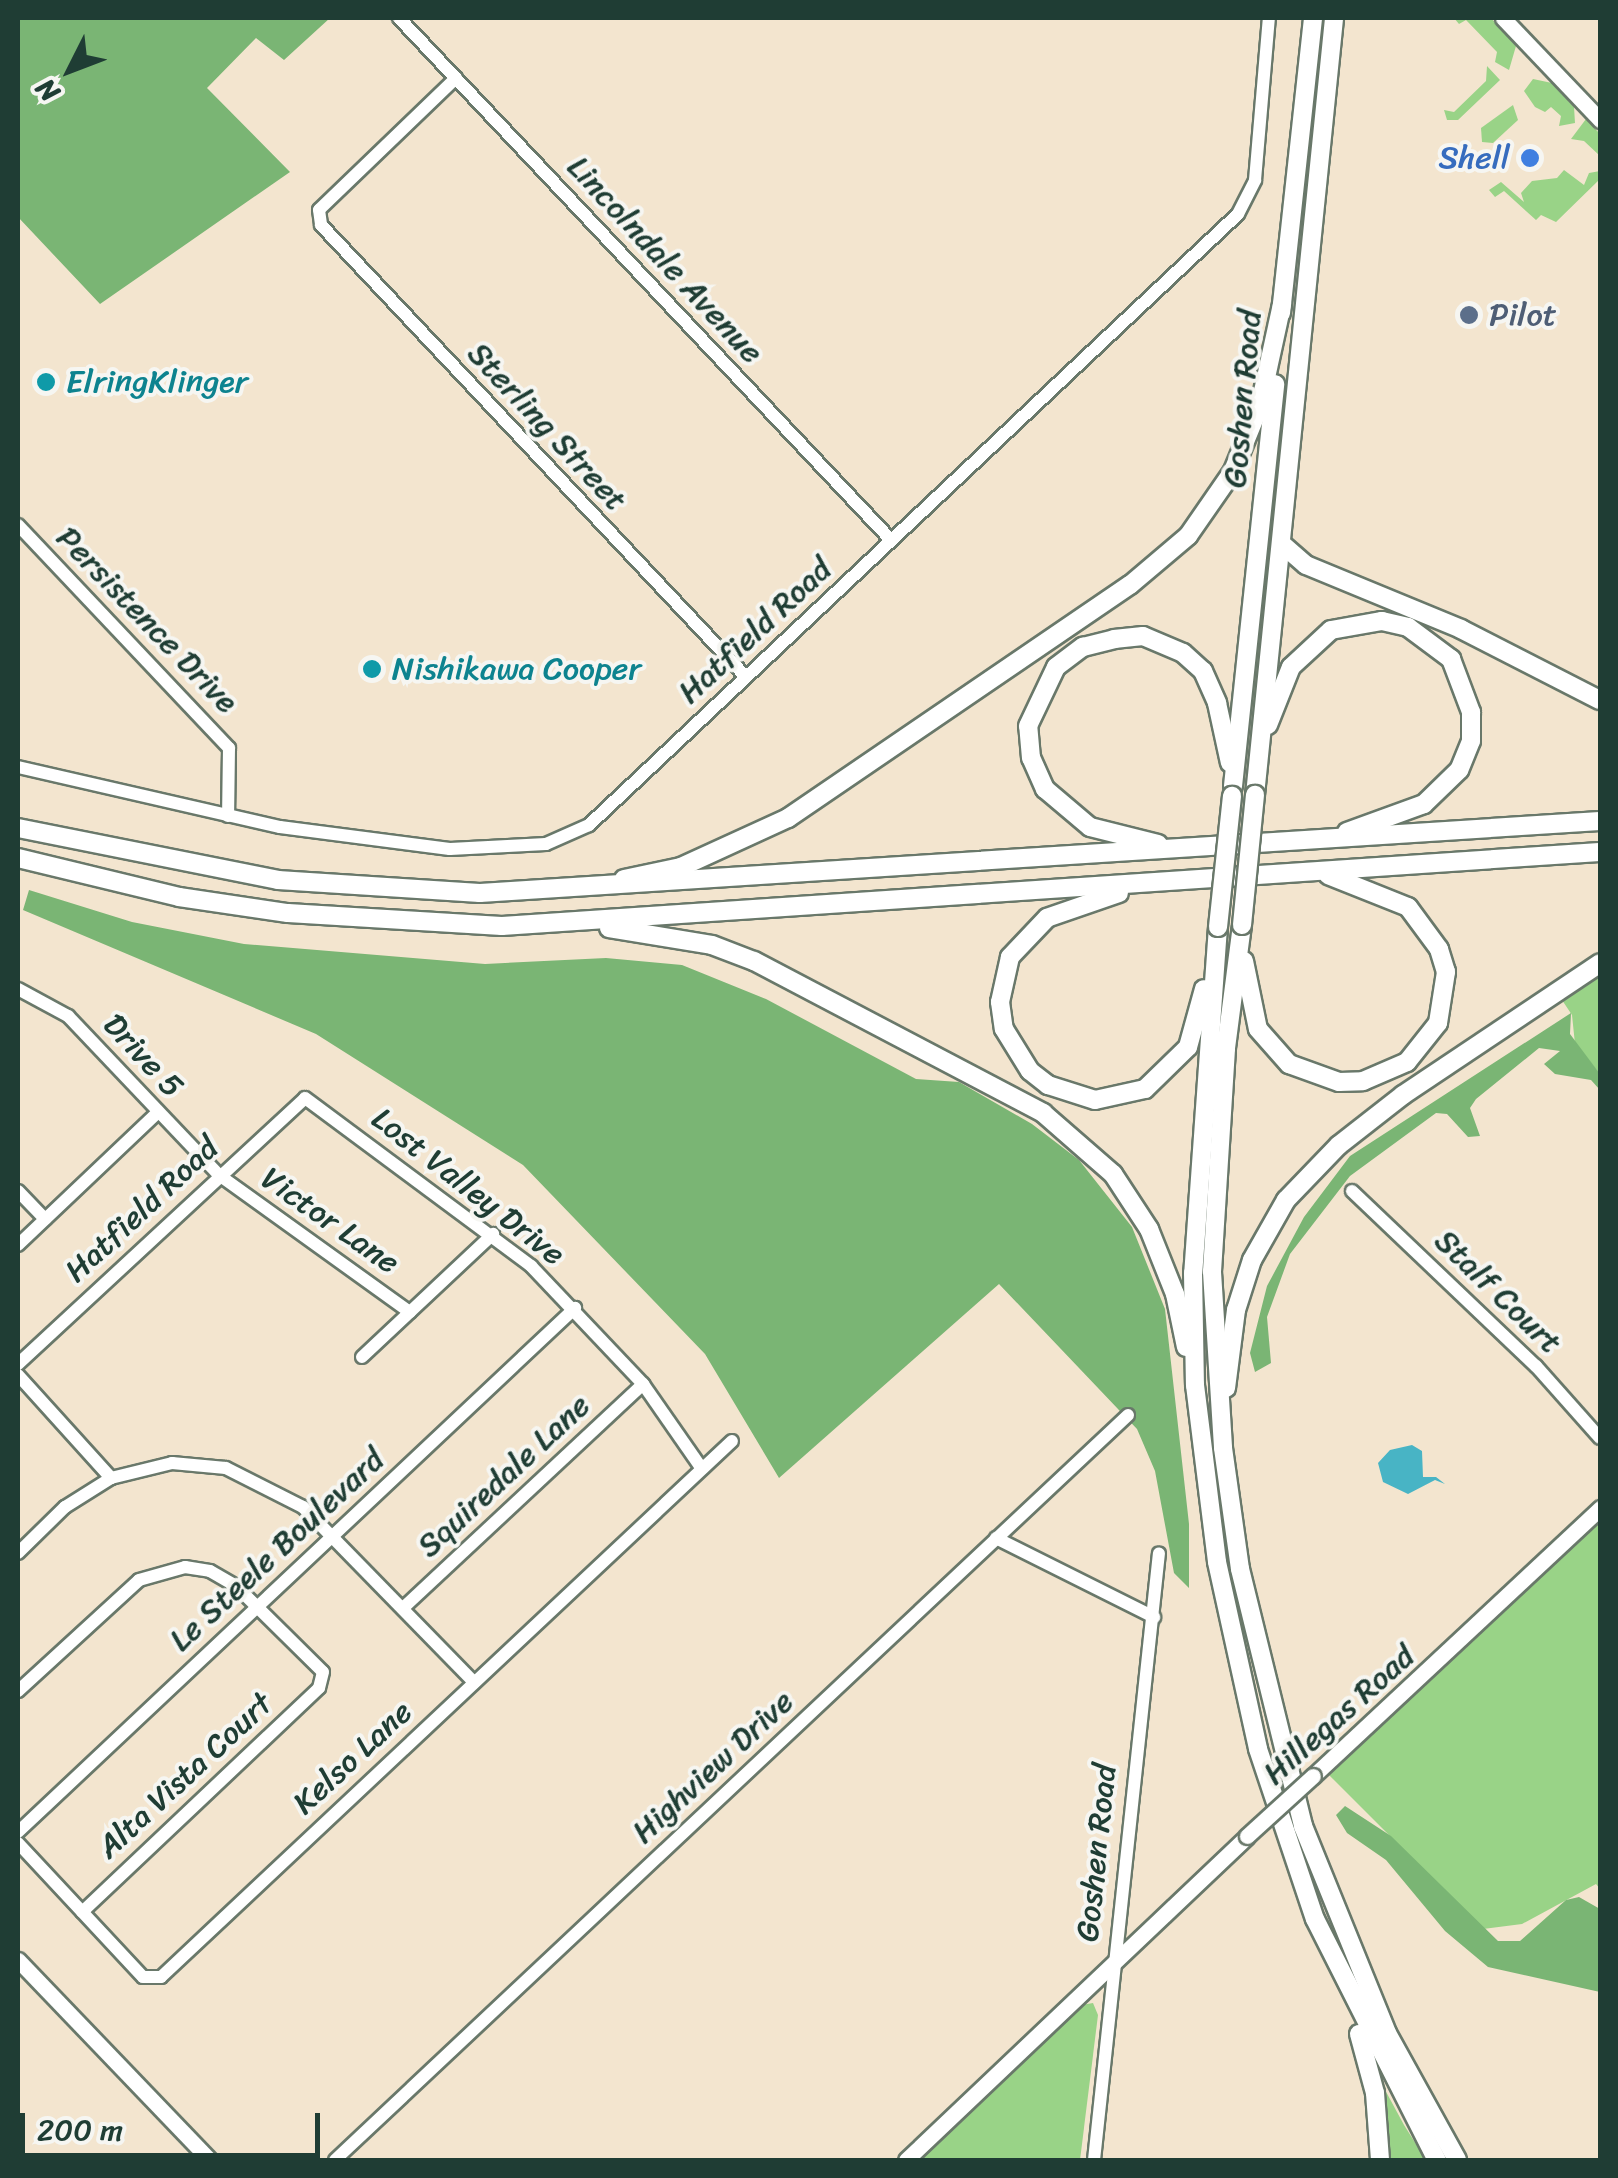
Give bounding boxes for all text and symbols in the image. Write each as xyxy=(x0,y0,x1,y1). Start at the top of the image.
north arrow xyxy=(20,20,120,120)
text: N xyxy=(23,67,72,114)
place label: Shell xyxy=(1438,139,1510,177)
marker: Shell xyxy=(1519,147,1541,169)
street label: Lincolndale Avenue xyxy=(559,149,771,371)
place label: Pilot xyxy=(1489,296,1557,334)
marker: Pilot xyxy=(1458,304,1480,326)
street label: Goshen Road xyxy=(1216,308,1270,490)
street label: Sterling Street xyxy=(459,335,635,519)
place label: ElringKlinger xyxy=(66,363,248,401)
marker: ElringKlinger xyxy=(35,371,57,393)
street label: Persistence Drive xyxy=(48,518,246,722)
street label: Hatfield Road xyxy=(670,550,840,712)
place label: Nishikawa Cooper xyxy=(392,650,641,688)
marker: Nishikawa Cooper xyxy=(361,658,383,680)
street label: Drive 5 xyxy=(95,1006,191,1106)
street label: Lost Valley Drive xyxy=(364,1100,572,1274)
street label: Hatfield Road xyxy=(57,1129,227,1291)
street label: Victor Lane xyxy=(253,1159,407,1283)
street label: Stalf Court xyxy=(1426,1222,1570,1362)
street label: Squiredale Lane xyxy=(410,1386,598,1566)
street label: Le Steele Boulevard xyxy=(162,1441,392,1659)
street label: Hillegas Road xyxy=(1256,1637,1422,1793)
street label: Highview Drive xyxy=(624,1683,802,1851)
street label: Alta Vista Court xyxy=(88,1684,282,1868)
street label: Kelso Lane xyxy=(285,1693,421,1823)
street label: Goshen Road xyxy=(1069,1762,1125,1944)
scale bar xyxy=(25,2093,325,2155)
text: 200 m xyxy=(37,2103,123,2157)

